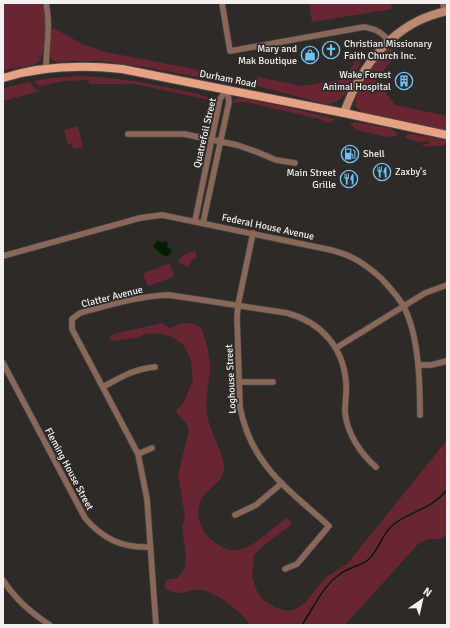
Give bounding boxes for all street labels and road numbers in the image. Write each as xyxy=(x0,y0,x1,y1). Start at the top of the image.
street label: Durham Road xyxy=(199,68,257,90)
street label: Quatrefoil Street xyxy=(191,96,219,169)
street label: Federal House Avenue xyxy=(221,211,315,243)
street label: Clatter Avenue xyxy=(80,284,144,310)
street label: Loghouse Street xyxy=(223,344,239,414)
street label: Fleming House Street xyxy=(42,426,96,513)

